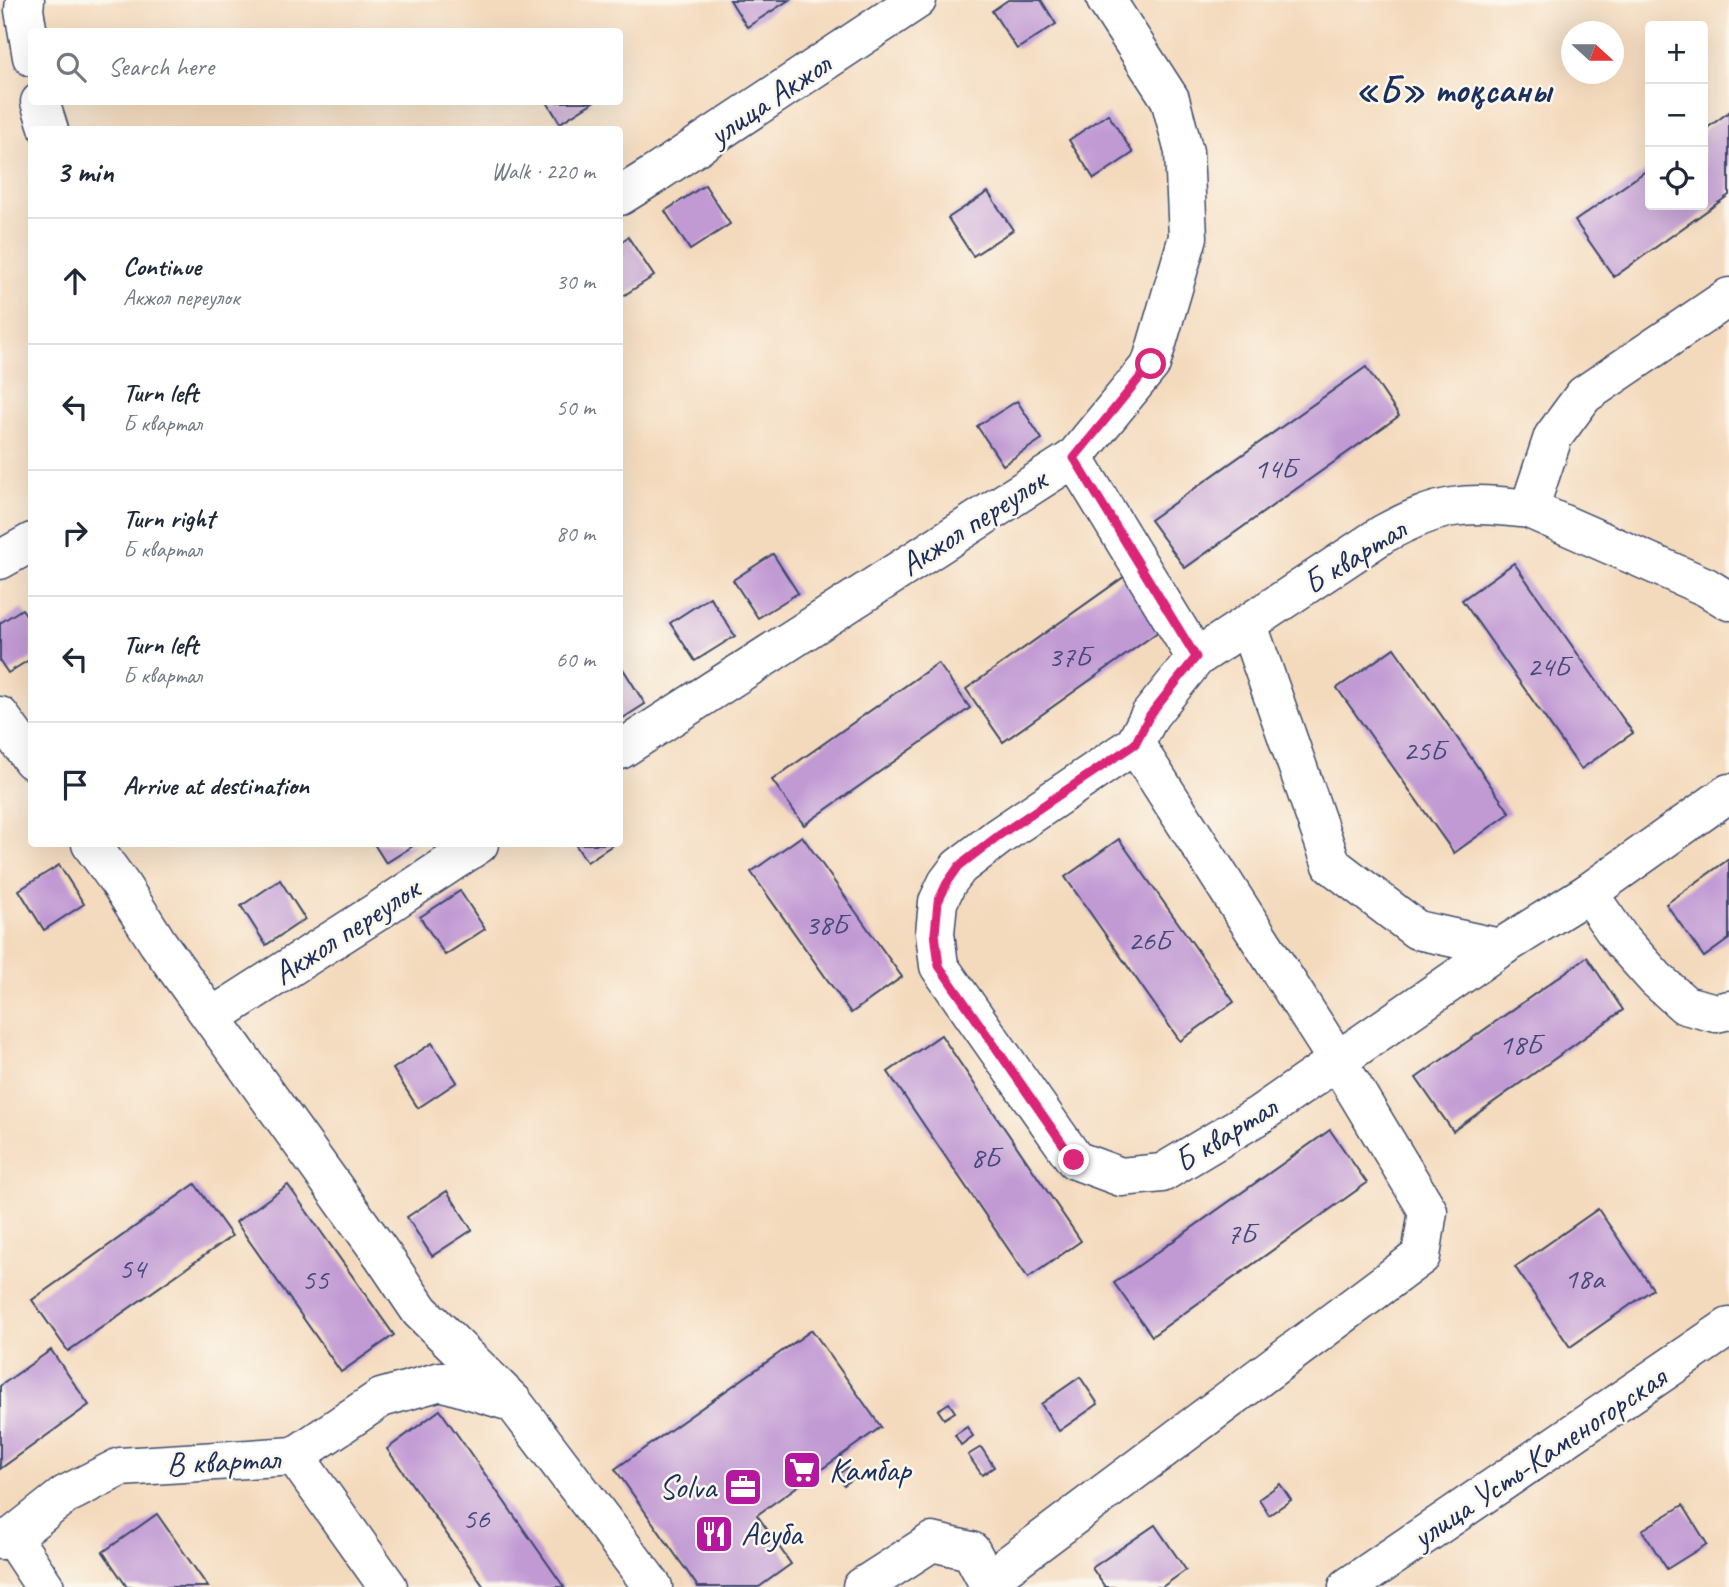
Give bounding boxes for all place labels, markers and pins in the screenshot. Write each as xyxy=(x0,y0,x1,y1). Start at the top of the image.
supermarket icon: Камбар xyxy=(781,1449,823,1491)
place label: Камбар xyxy=(829,1449,913,1491)
place label: Solva xyxy=(659,1466,718,1508)
office icon: Solva xyxy=(722,1466,764,1508)
restaurant icon: Асуба xyxy=(693,1513,735,1555)
place label: Асуба xyxy=(741,1513,804,1555)

